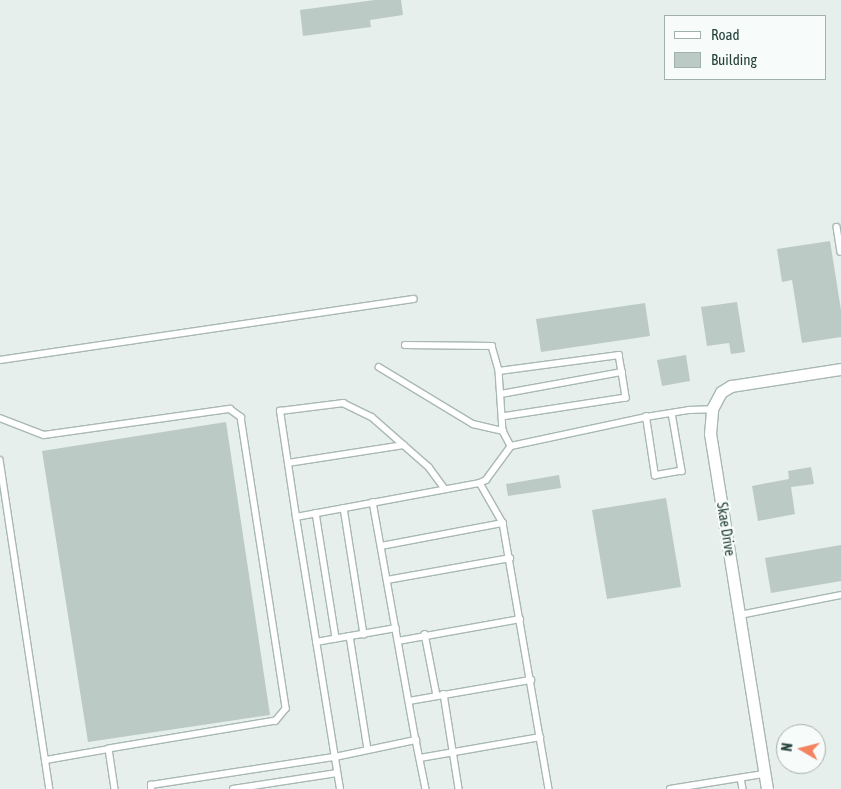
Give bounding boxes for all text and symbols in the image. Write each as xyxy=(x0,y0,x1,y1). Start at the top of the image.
legend xyxy=(664,15,826,80)
text: Road xyxy=(711,26,740,43)
text: Building xyxy=(711,51,757,68)
street label: Skae Drive xyxy=(713,501,739,557)
north arrow xyxy=(776,724,826,774)
text: N xyxy=(779,742,796,752)

